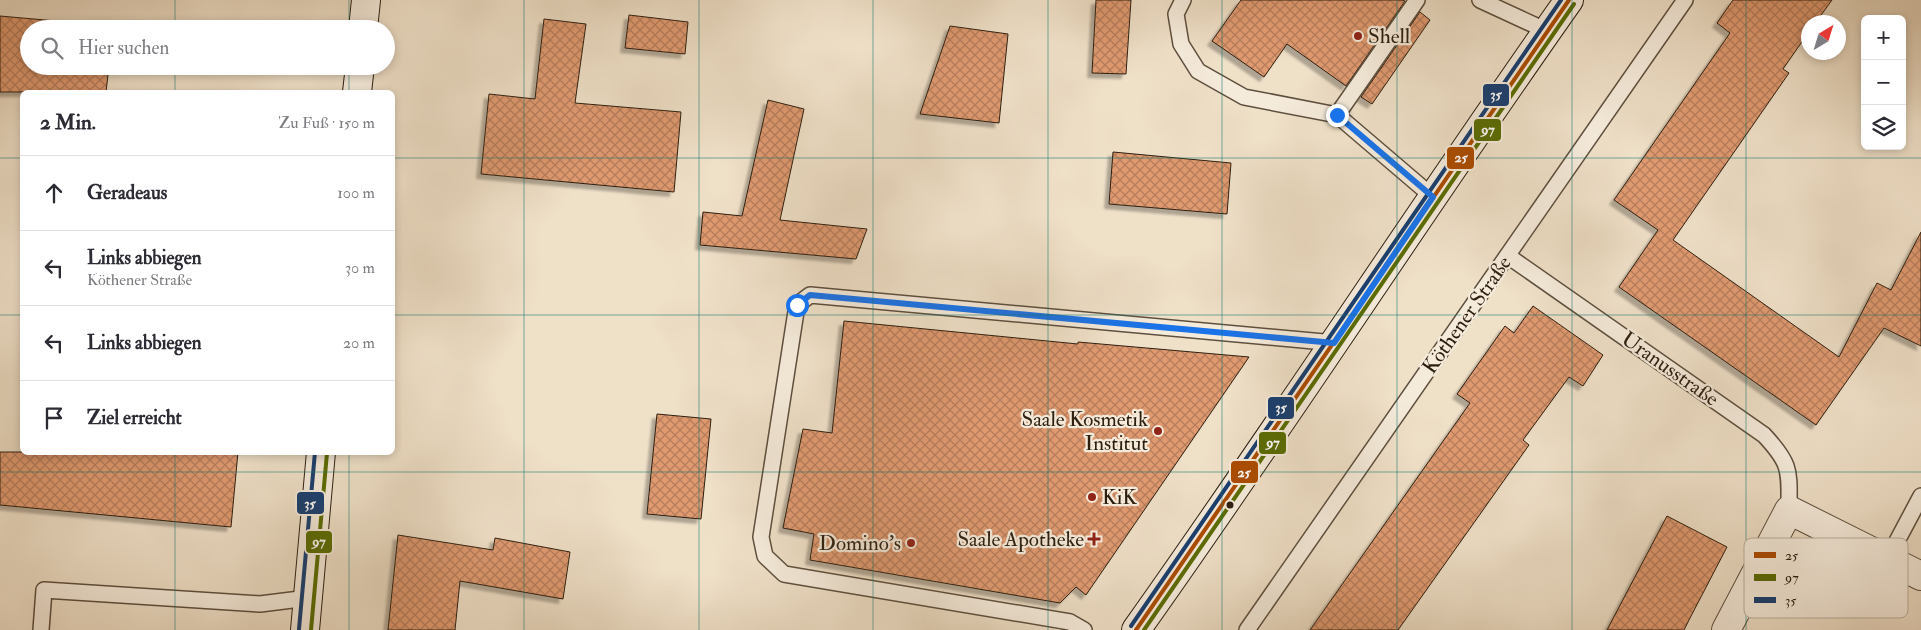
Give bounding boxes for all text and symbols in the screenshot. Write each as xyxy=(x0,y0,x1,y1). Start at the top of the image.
north arrow xyxy=(1801,15,1846,60)
map controls xyxy=(1861,15,1906,150)
button: + xyxy=(1861,15,1906,60)
search box xyxy=(20,20,395,75)
place label: Shell xyxy=(1368,23,1411,50)
marker: Shell xyxy=(1352,30,1364,42)
icon: search xyxy=(38,34,66,62)
text: Hier suchen xyxy=(78,36,169,60)
button: − xyxy=(1861,60,1906,105)
line badge: 35 xyxy=(1482,83,1510,107)
text: 35 xyxy=(1490,86,1503,103)
route end xyxy=(1326,104,1349,127)
button: layers xyxy=(1861,105,1906,150)
text: 2 Min. xyxy=(40,109,96,136)
text: Zu Fuß · 150 m xyxy=(278,113,375,133)
line badge: 97 xyxy=(1473,118,1502,142)
text: 97 xyxy=(1479,121,1495,138)
line badge: 25 xyxy=(1446,146,1475,170)
text: 25 xyxy=(1454,149,1468,166)
icon: ahead xyxy=(40,179,68,207)
text: Geradeaus xyxy=(87,181,167,205)
text: 100 m xyxy=(337,183,375,203)
text: Links abbiegen xyxy=(87,246,201,270)
street label: Köthener Straße xyxy=(1416,251,1518,379)
icon: left xyxy=(40,254,68,282)
text: 30 m xyxy=(345,258,375,278)
text: Köthener Straße xyxy=(87,270,192,290)
route start xyxy=(786,294,809,317)
street label: Uranusstraße xyxy=(1616,326,1724,413)
icon: left xyxy=(40,329,68,357)
text: Links abbiegen xyxy=(87,331,201,355)
text: 20 m xyxy=(343,333,375,353)
line badge: 35 xyxy=(1267,396,1295,420)
text: 35 xyxy=(1275,399,1288,416)
icon: arrive xyxy=(40,404,68,432)
text: Ziel erreicht xyxy=(87,406,182,430)
place label: Saale Kosmetik Institut xyxy=(1021,406,1148,457)
marker: Saale Kosmetik Institut xyxy=(1152,425,1164,437)
line badge: 97 xyxy=(1258,431,1287,455)
text: 97 xyxy=(1264,434,1280,451)
line badge: 25 xyxy=(1230,460,1259,484)
text: 25 xyxy=(1237,464,1251,481)
place label: KiK xyxy=(1102,484,1137,511)
line badge: 35 xyxy=(296,491,325,515)
marker: KiK xyxy=(1086,491,1098,503)
text: 35 xyxy=(304,495,317,512)
unlabelled marker xyxy=(1225,500,1235,510)
place label: Saale Apotheke xyxy=(957,526,1084,553)
line badge: 97 xyxy=(305,530,333,554)
place label: Domino's xyxy=(819,530,901,557)
text: 97 xyxy=(310,533,326,550)
marker: Saale Apotheke xyxy=(1088,533,1100,545)
marker: Domino's xyxy=(905,537,917,549)
legend xyxy=(1744,538,1908,618)
text: 25 xyxy=(1785,547,1799,564)
text: 97 xyxy=(1784,569,1799,586)
text: 35 xyxy=(1785,592,1797,609)

